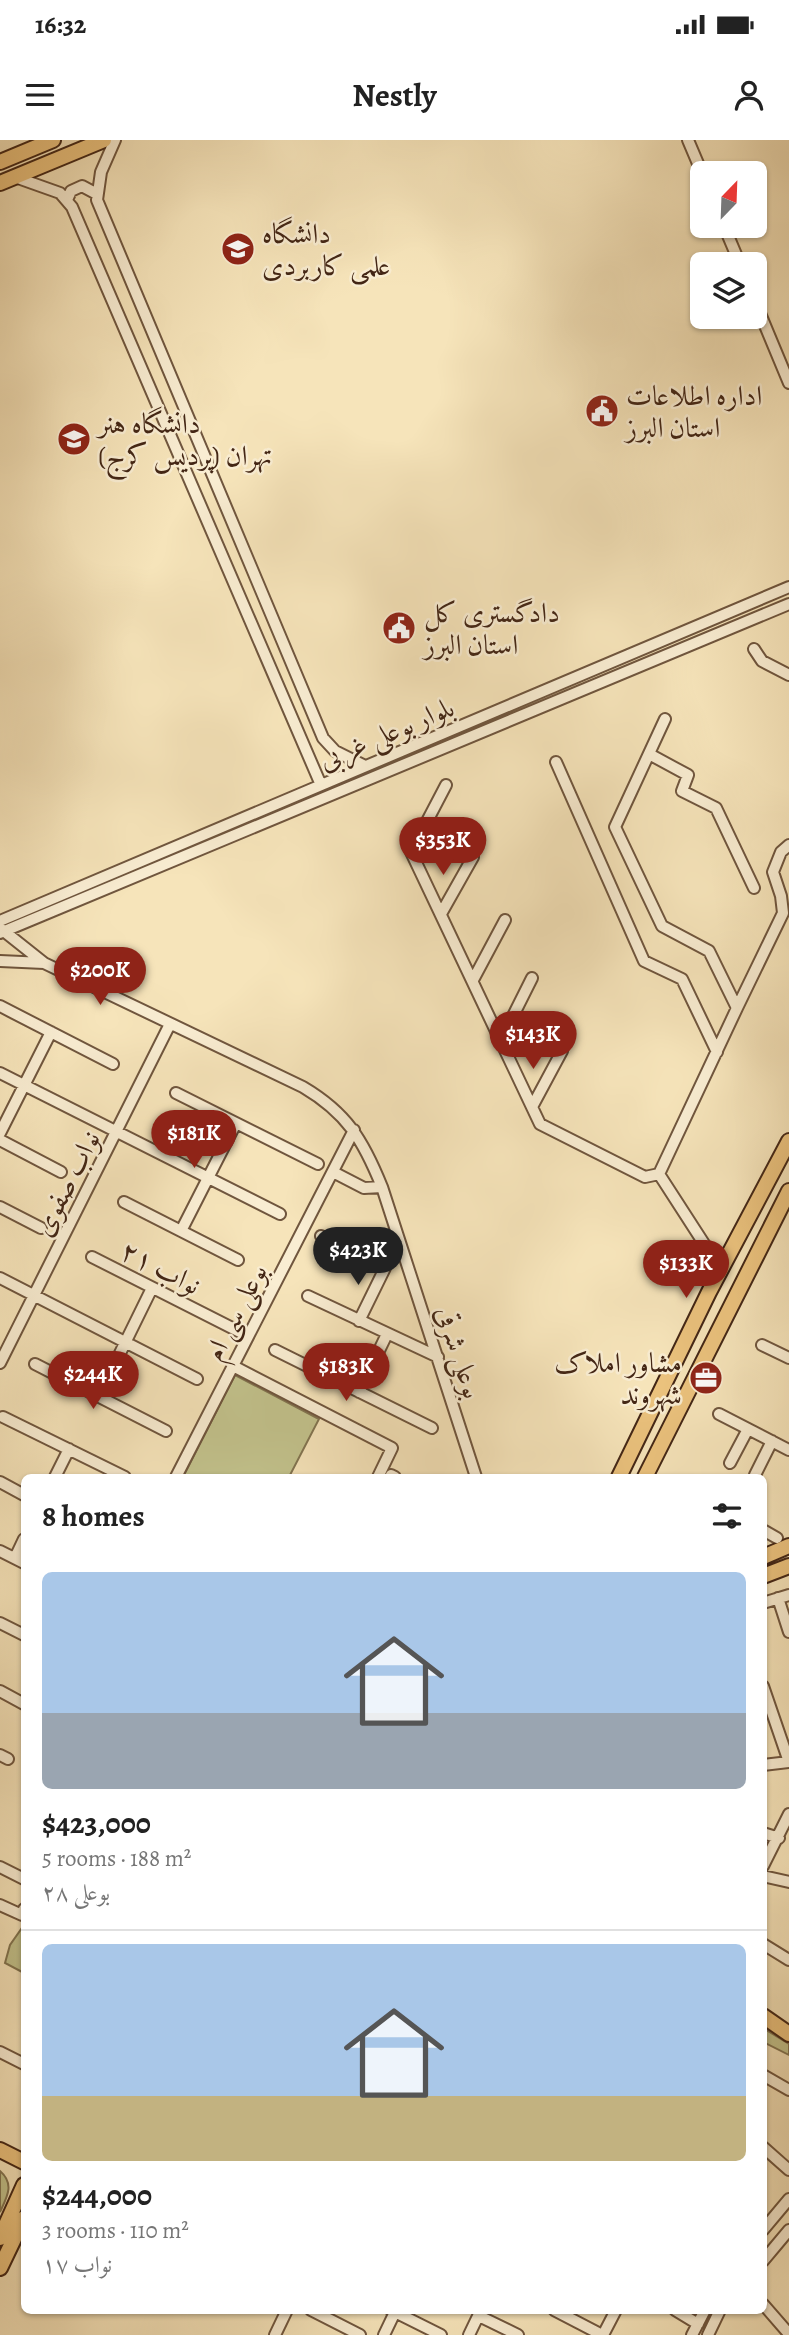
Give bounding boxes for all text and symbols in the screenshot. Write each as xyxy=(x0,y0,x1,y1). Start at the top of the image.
text: 16:32 xyxy=(35,7,86,42)
text: Nestly xyxy=(352,73,437,117)
icon: menu xyxy=(21,76,59,114)
icon: person xyxy=(730,76,768,114)
north arrow xyxy=(690,161,766,238)
map controls xyxy=(690,161,767,329)
place label: دانشگاه علمی کاربردی xyxy=(262,215,390,285)
school or university icon: دانشگاه علمی کاربردی xyxy=(219,230,257,268)
button: layers xyxy=(690,252,767,329)
place label: اداره اطلاعات استان البرز xyxy=(623,377,762,447)
public building icon: اداره اطلاعات استان البرز xyxy=(583,392,621,430)
place label: دانشگاه هنر تهران (پردیس کرج) xyxy=(95,405,272,481)
school or university icon: دانشگاه هنر تهران (پردیس کرج) xyxy=(55,420,93,458)
place label: دادگستری کل استان البرز xyxy=(421,594,560,664)
public building icon: دادگستری کل استان البرز xyxy=(380,609,418,647)
street label: بلوار بوعلی غربی xyxy=(313,688,460,780)
pin: $353K xyxy=(394,818,492,877)
text: $353K xyxy=(415,824,471,855)
pin: $200K xyxy=(51,948,149,1007)
text: $200K xyxy=(70,954,130,985)
pin: $143K xyxy=(484,1012,582,1071)
text: $143K xyxy=(506,1018,560,1049)
pin: $181K xyxy=(145,1110,243,1170)
text: $181K xyxy=(167,1117,221,1148)
street label: نواب صفوی xyxy=(24,1124,110,1243)
pin: $423K xyxy=(309,1228,407,1287)
street label: نواب ۲۱ xyxy=(114,1232,207,1304)
text: $423K xyxy=(329,1234,387,1265)
pin: $133K xyxy=(637,1240,735,1300)
text: $133K xyxy=(659,1247,713,1278)
street label: بوعلی سی ام xyxy=(195,1257,281,1370)
street label: بوعلی شرقی xyxy=(425,1301,492,1404)
pin: $183K xyxy=(297,1344,395,1403)
place label: مشاور املاک شهروند xyxy=(554,1344,682,1414)
text: $183K xyxy=(319,1350,374,1381)
pin: $244K xyxy=(44,1352,142,1411)
text: $244K xyxy=(64,1358,122,1389)
office icon: مشاور املاک شهروند xyxy=(687,1359,725,1397)
text: 8 homes xyxy=(42,1496,145,1536)
icon: filters xyxy=(708,1497,746,1535)
icon: home xyxy=(331,1618,457,1744)
text: $423,000 xyxy=(42,1803,151,1843)
text: 5 rooms · 188 m² xyxy=(42,1843,191,1874)
text: بوعلی ۲۸ xyxy=(42,1877,110,1908)
icon: home xyxy=(331,1990,457,2116)
text: $244,000 xyxy=(42,2175,152,2215)
text: 3 rooms · 110 m² xyxy=(42,2215,189,2246)
text: نواب ۱۷ xyxy=(42,2249,112,2280)

